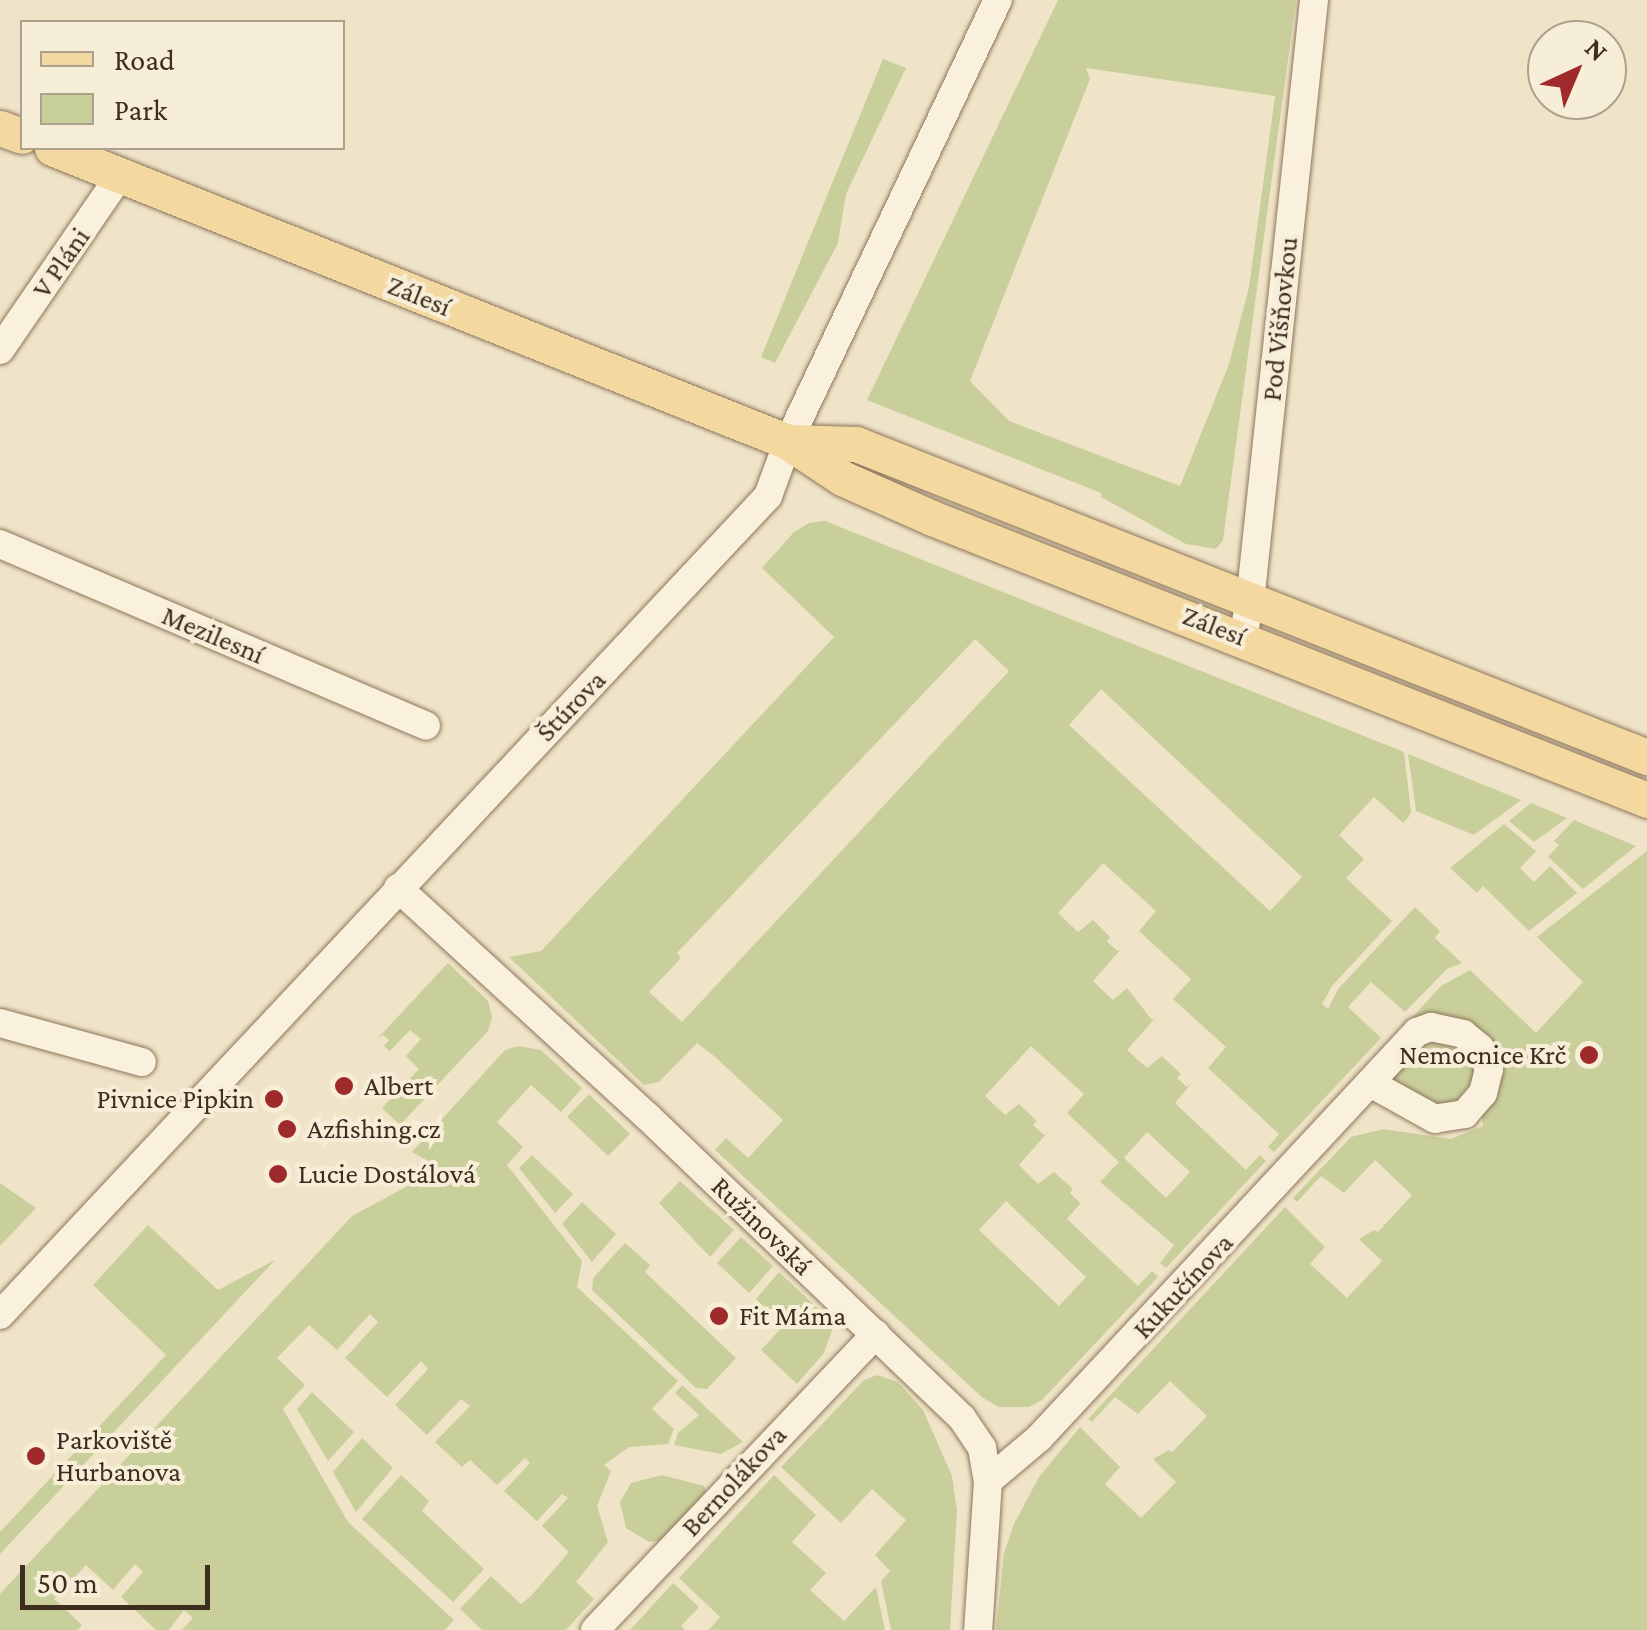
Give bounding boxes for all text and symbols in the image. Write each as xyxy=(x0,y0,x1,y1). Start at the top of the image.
legend xyxy=(20,20,345,150)
north arrow xyxy=(1527,20,1627,120)
text: N xyxy=(1579,32,1614,67)
text: Road xyxy=(114,43,175,76)
text: Park xyxy=(114,93,167,126)
street label: V Pláni xyxy=(25,221,97,305)
street label: Pod Višňovkou xyxy=(1255,235,1305,403)
street label: Zálesí xyxy=(382,268,456,324)
street label: Mezilesní xyxy=(157,598,269,672)
street label: Zálesí xyxy=(1177,599,1251,653)
street label: Štúrova xyxy=(529,663,613,749)
place label: Nemocnice Krč xyxy=(1399,1038,1566,1072)
marker: Nemocnice Krč xyxy=(1576,1042,1602,1068)
place label: Albert xyxy=(364,1069,433,1103)
marker: Albert xyxy=(333,1075,355,1097)
place label: Pivnice Pipkin xyxy=(96,1082,254,1116)
marker: Pivnice Pipkin xyxy=(263,1088,285,1110)
place label: Azfishing.cz xyxy=(307,1112,441,1146)
marker: Azfishing.cz xyxy=(276,1118,298,1140)
place label: Lucie Dostálová xyxy=(298,1157,476,1191)
marker: Lucie Dostálová xyxy=(267,1163,289,1185)
street label: Ružinovská xyxy=(704,1169,820,1283)
street label: Kukučínova xyxy=(1126,1226,1240,1346)
place label: Fit Máma xyxy=(739,1299,846,1333)
marker: Fit Máma xyxy=(708,1305,730,1327)
street label: Bernolákova xyxy=(674,1419,794,1543)
place label: Parkoviště Hurbanova xyxy=(56,1423,181,1489)
marker: Parkoviště Hurbanova xyxy=(25,1445,47,1467)
scale bar xyxy=(25,1545,215,1607)
text: 50 m xyxy=(37,1566,98,1599)

